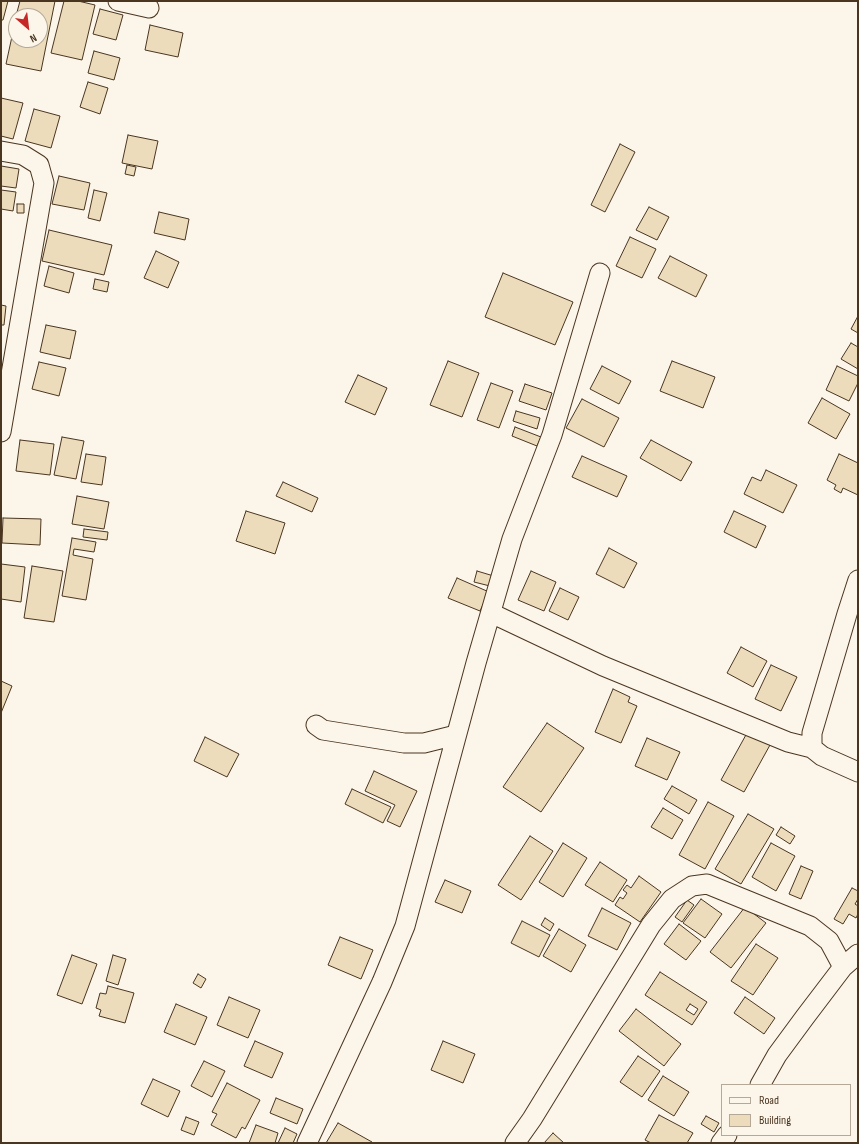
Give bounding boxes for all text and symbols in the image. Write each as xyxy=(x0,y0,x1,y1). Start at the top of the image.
north arrow xyxy=(8,8,48,48)
text: N xyxy=(28,31,39,45)
legend xyxy=(721,1084,851,1136)
text: Road xyxy=(759,1093,779,1108)
text: Building xyxy=(759,1113,791,1128)

